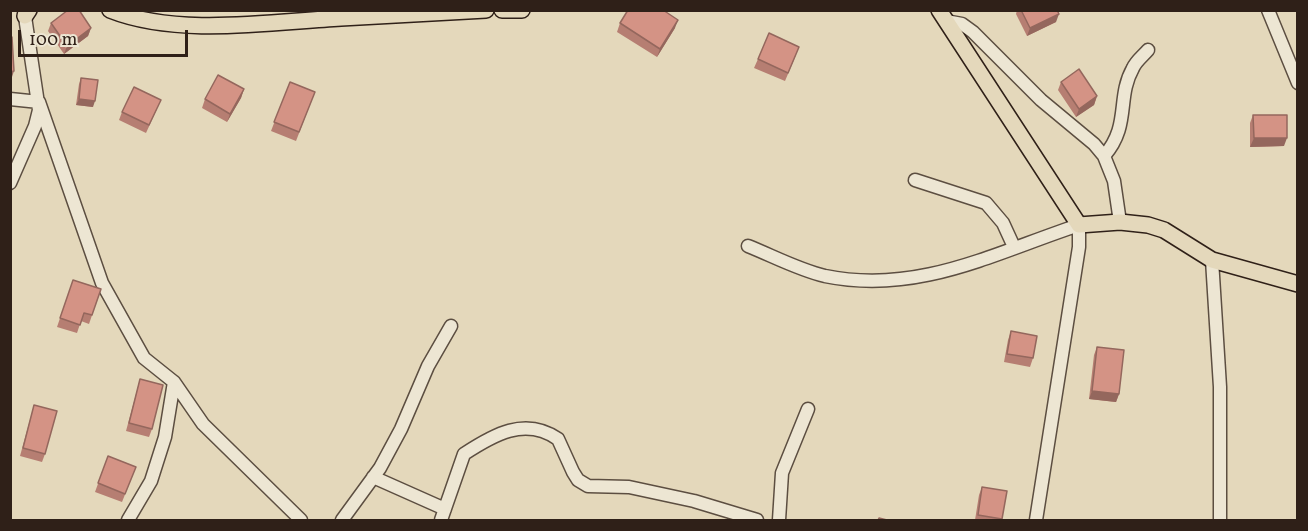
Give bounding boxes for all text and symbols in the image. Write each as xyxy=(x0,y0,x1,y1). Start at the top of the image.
scale bar xyxy=(21,18,190,56)
text: 100 m xyxy=(29,28,78,53)

